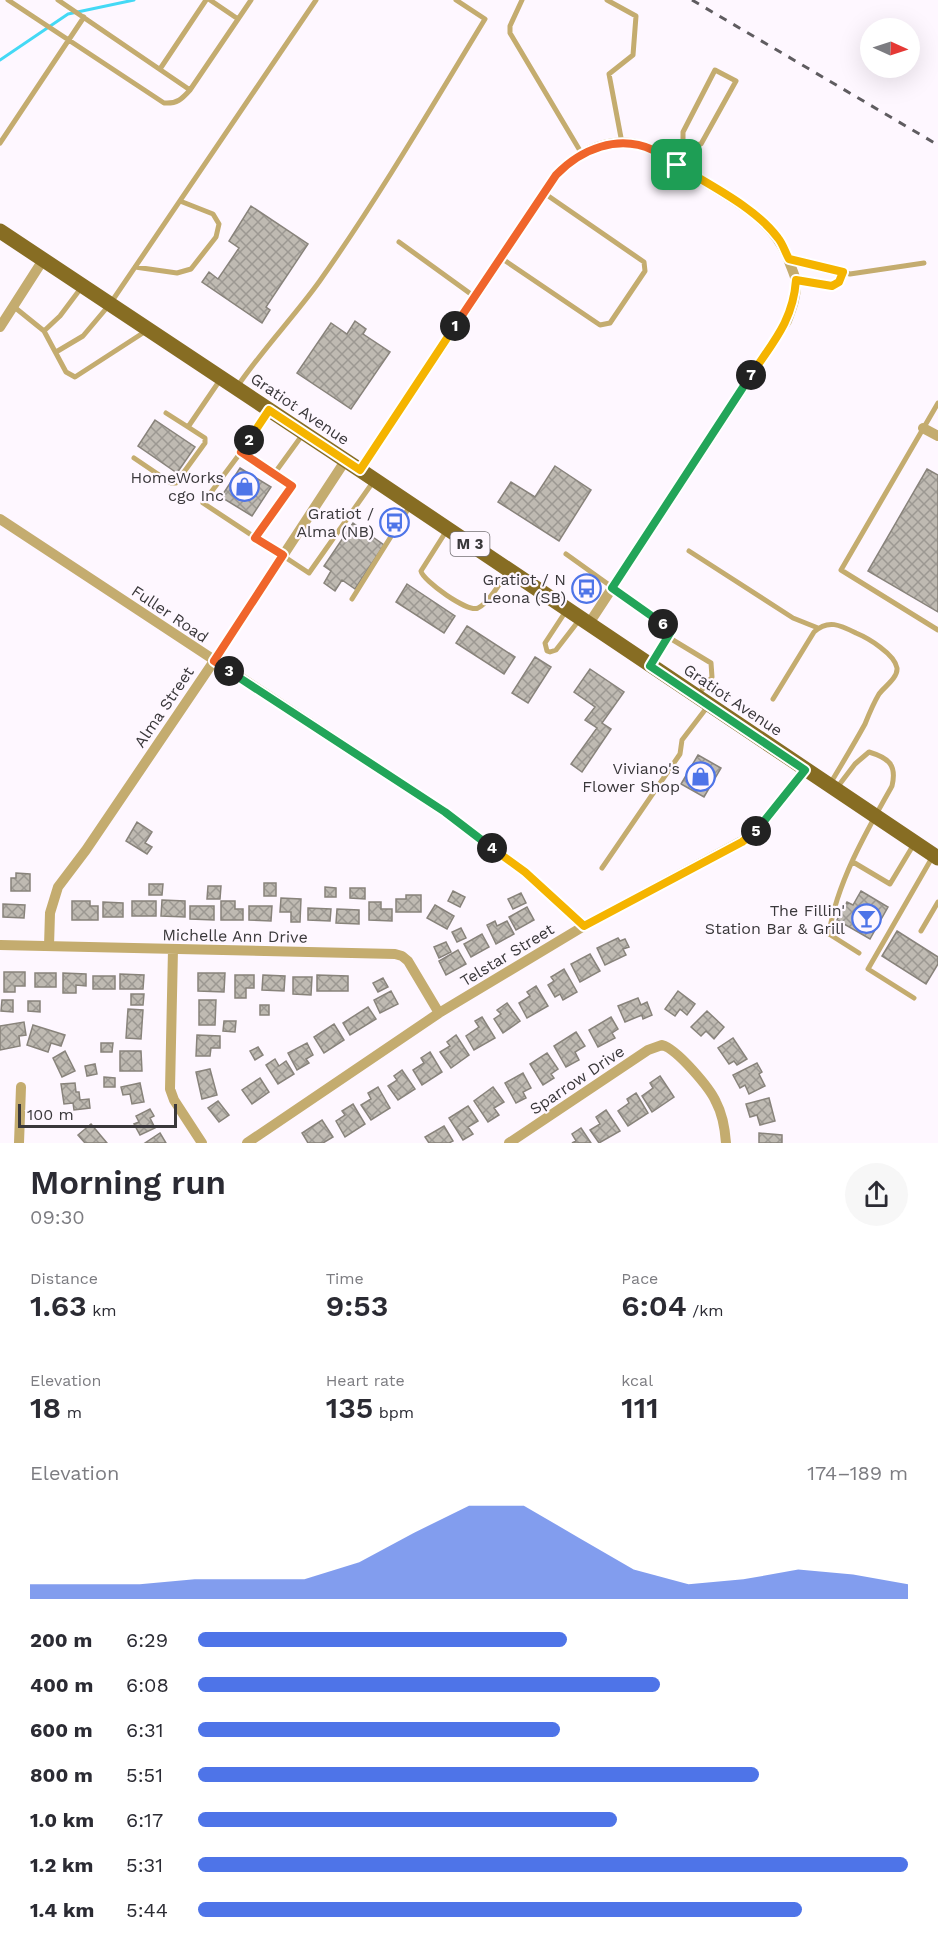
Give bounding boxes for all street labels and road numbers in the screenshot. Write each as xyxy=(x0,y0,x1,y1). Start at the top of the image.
street label: Gratiot Avenue xyxy=(247,369,353,449)
road number: M 3 xyxy=(450,532,490,556)
street label: Fuller Road xyxy=(128,581,212,647)
street label: Gratiot Avenue xyxy=(680,660,786,740)
street label: Alma Street xyxy=(130,663,198,751)
street label: Telstar Street xyxy=(457,919,558,990)
street label: Michelle Ann Drive xyxy=(162,925,308,947)
street label: Sparrow Drive xyxy=(526,1041,628,1119)

